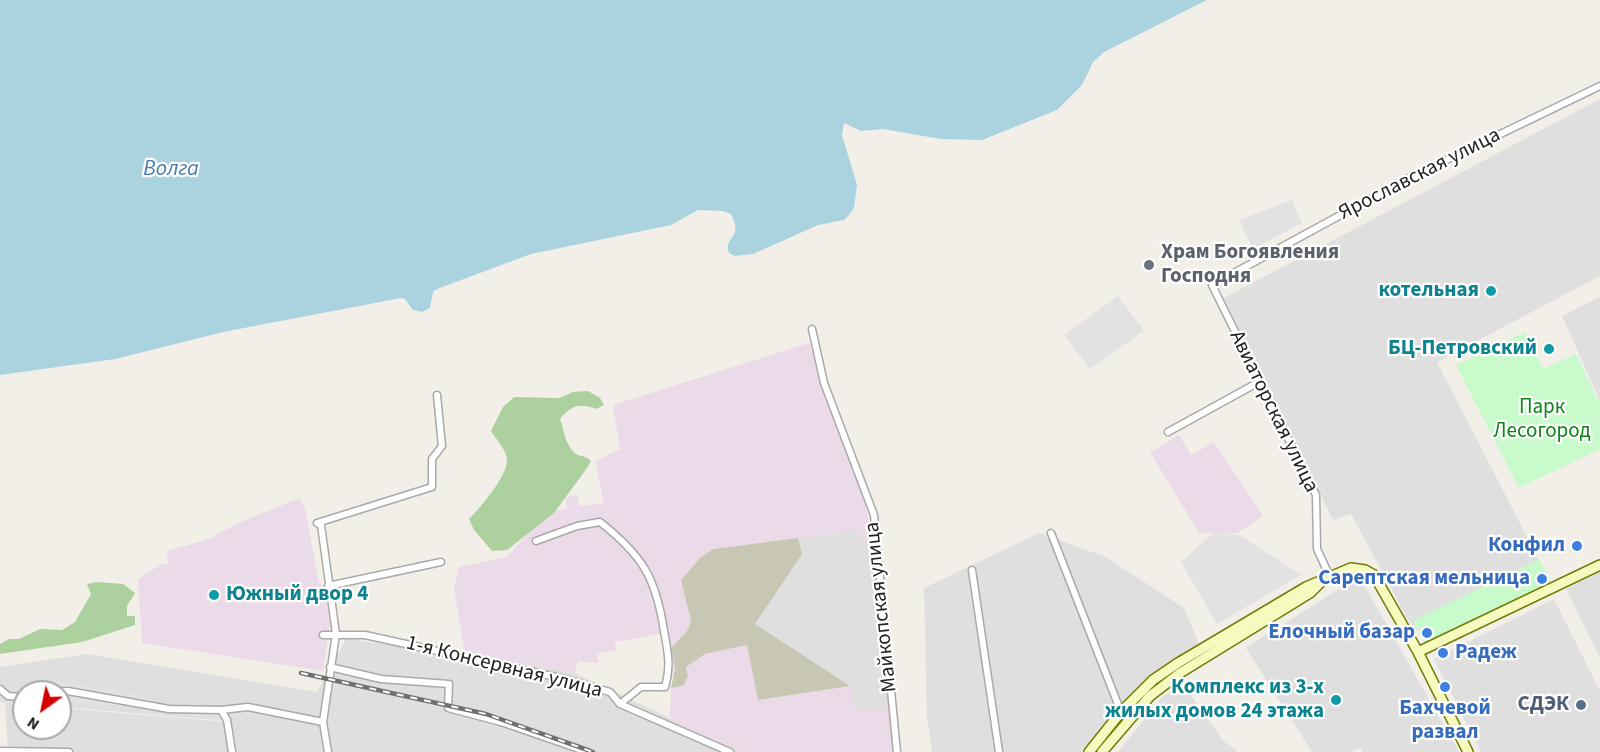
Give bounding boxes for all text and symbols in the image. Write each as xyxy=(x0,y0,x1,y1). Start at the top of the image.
street label: Ярославская улица xyxy=(1335,123,1505,227)
water label: Волга xyxy=(143,157,199,183)
place label: Храм Богоявления Господня xyxy=(1161,240,1339,290)
marker: Храм Богоявления Господня xyxy=(1142,258,1156,272)
place label: котельная xyxy=(1379,278,1479,304)
marker: котельная xyxy=(1484,284,1498,298)
street label: Авиаторская улица xyxy=(1223,327,1323,497)
place label: БЦ-Петровский xyxy=(1388,336,1537,362)
marker: БЦ-Петровский xyxy=(1542,342,1556,356)
park label: Парк Лесогород xyxy=(1493,395,1591,445)
street label: Майкопская улица xyxy=(861,521,903,693)
place label: Конфил xyxy=(1488,533,1565,559)
marker: Конфил xyxy=(1570,539,1584,553)
place label: Сарептская мельница xyxy=(1318,566,1530,592)
marker: Сарептская мельница xyxy=(1535,572,1549,586)
place label: Южный двор 4 xyxy=(226,582,368,608)
marker: Южный двор 4 xyxy=(207,588,221,602)
place label: Елочный базар xyxy=(1268,620,1415,646)
marker: Елочный базар xyxy=(1420,626,1434,640)
street label: 1-я Консервная улица xyxy=(403,631,605,705)
place label: Радеж xyxy=(1455,640,1517,666)
marker: Радеж xyxy=(1436,646,1450,660)
place label: Комплекс из 3-х жилых домов 24 этажа xyxy=(1105,675,1324,725)
north arrow xyxy=(12,680,72,740)
marker: Бахчевой развал xyxy=(1438,680,1452,694)
place label: СДЭК xyxy=(1518,692,1569,718)
marker: Комплекс из 3-х жилых домов 24 этажа xyxy=(1329,693,1343,707)
place label: Бахчевой развал xyxy=(1399,696,1491,746)
marker: СДЭК xyxy=(1574,698,1588,712)
text: N xyxy=(23,711,44,736)

